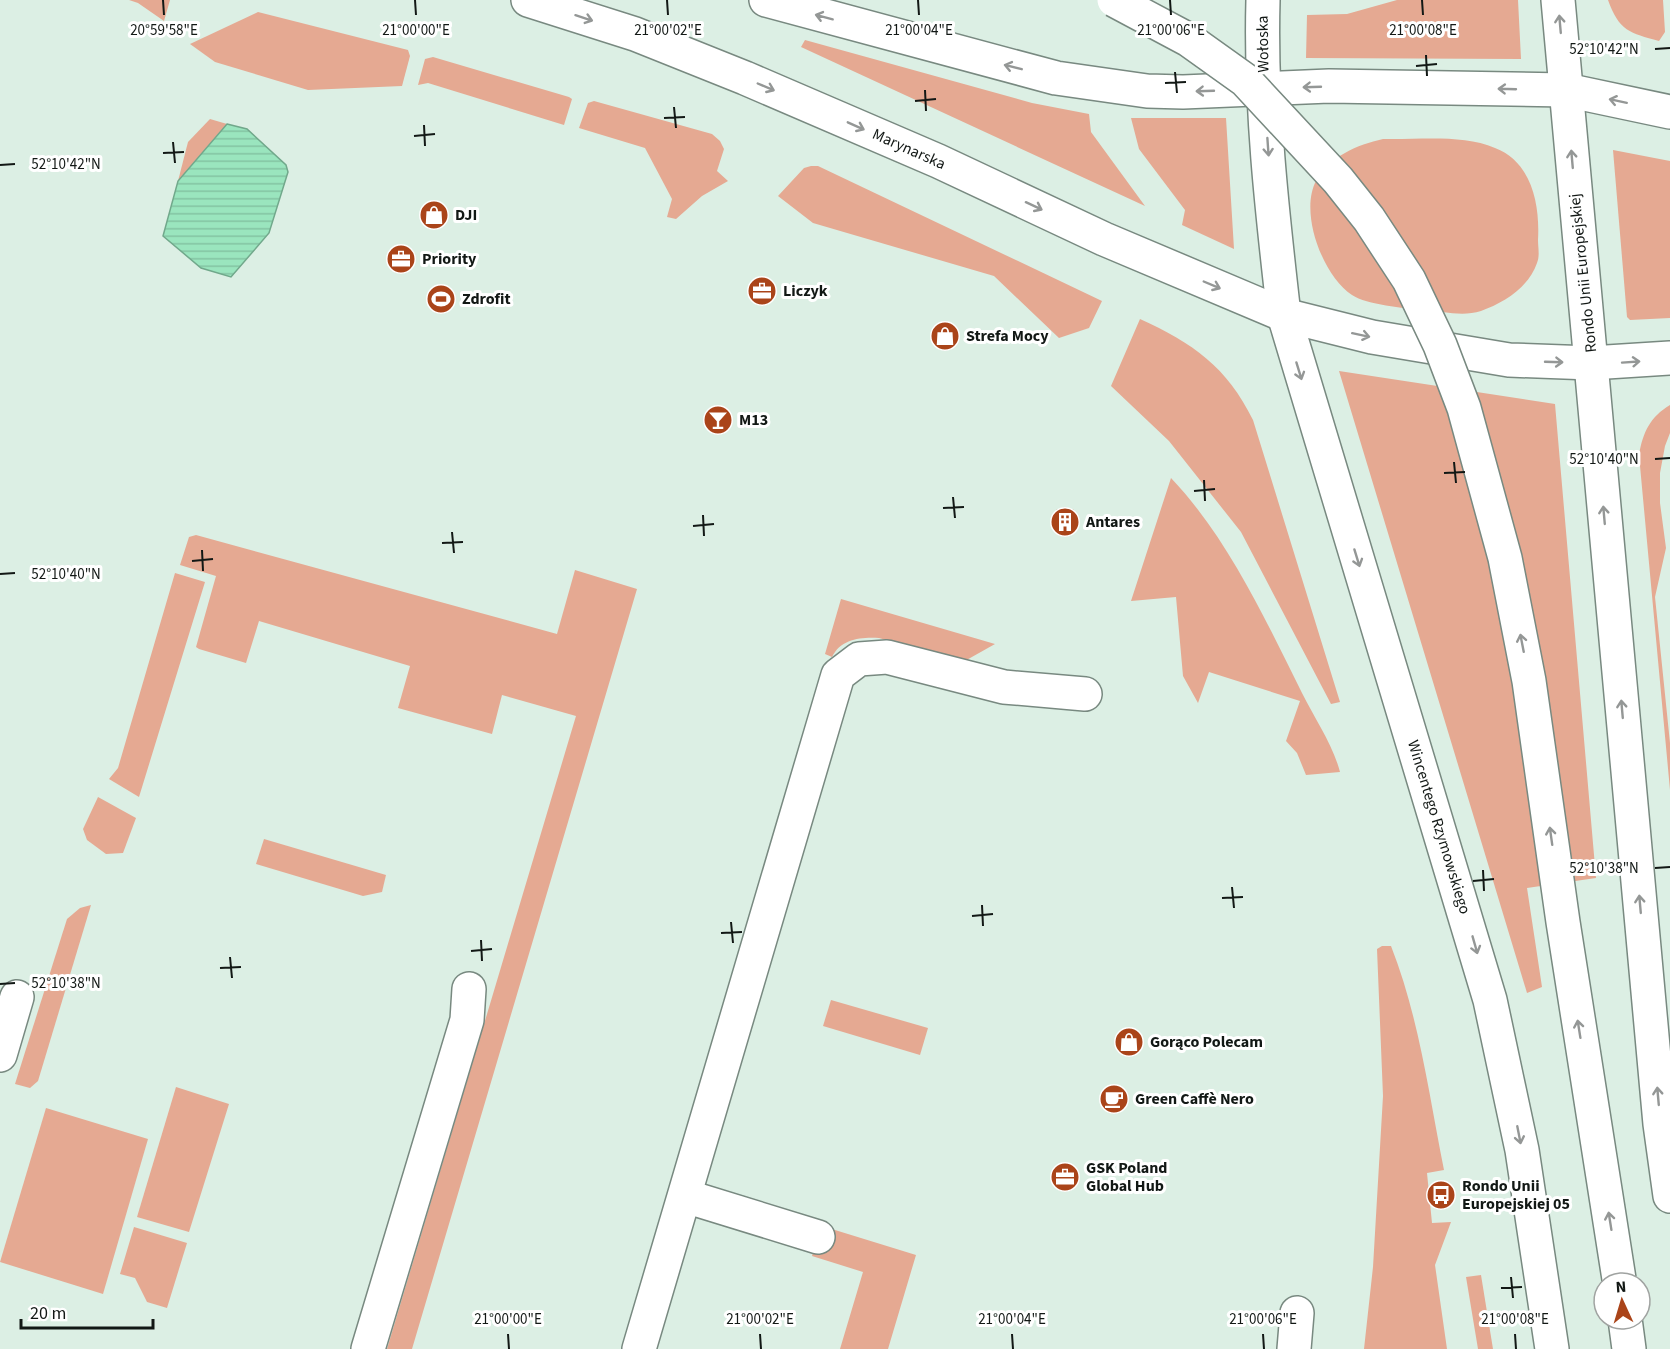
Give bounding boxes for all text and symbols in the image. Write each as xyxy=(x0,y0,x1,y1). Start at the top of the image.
one-way arrow xyxy=(815,10,834,22)
one-way arrow xyxy=(574,13,593,24)
street label: Wołoska xyxy=(1252,15,1274,73)
one-way arrow xyxy=(1554,15,1565,35)
text: 20°59'58"E xyxy=(130,20,198,41)
text: 21°00'00"E xyxy=(382,20,450,41)
text: 21°00'02"E xyxy=(634,20,702,41)
text: 21°00'04"E xyxy=(885,20,953,41)
text: 21°00'06"E xyxy=(1137,20,1205,41)
text: 21°00'08"E xyxy=(1389,20,1457,41)
text: 52°10'42"N xyxy=(1569,39,1639,60)
one-way arrow xyxy=(1004,61,1023,73)
one-way arrow xyxy=(1303,81,1323,92)
one-way arrow xyxy=(757,82,775,93)
one-way arrow xyxy=(1498,83,1518,94)
one-way arrow xyxy=(1196,85,1216,97)
one-way arrow xyxy=(1609,95,1628,106)
one-way arrow xyxy=(847,121,865,132)
street label: Marynarska xyxy=(869,123,949,175)
one-way arrow xyxy=(1263,136,1274,156)
one-way arrow xyxy=(1566,149,1577,169)
text: 52°10'42"N xyxy=(31,154,101,175)
street label: Rondo Unii Europejskiej xyxy=(1564,192,1602,354)
shop icon: DJI xyxy=(418,199,450,231)
one-way arrow xyxy=(1024,201,1042,213)
place label: DJI xyxy=(455,204,477,226)
office icon: Priority xyxy=(385,243,417,275)
place label: Priority xyxy=(422,248,477,270)
office icon: Liczyk xyxy=(746,275,778,307)
place label: Liczyk xyxy=(783,280,828,302)
one-way arrow xyxy=(1203,280,1221,291)
sports icon: Zdrofit xyxy=(425,283,457,315)
place label: Zdrofit xyxy=(462,288,511,310)
shop icon: Strefa Mocy xyxy=(929,320,961,352)
place label: Strefa Mocy xyxy=(966,325,1049,347)
one-way arrow xyxy=(1350,330,1370,341)
one-way arrow xyxy=(1620,356,1640,367)
one-way arrow xyxy=(1543,357,1563,368)
one-way arrow xyxy=(1294,361,1305,380)
bar icon: M13 xyxy=(702,404,734,436)
place label: M13 xyxy=(739,409,768,431)
text: 52°10'40"N xyxy=(1569,449,1639,470)
building icon: Antares xyxy=(1049,506,1081,538)
one-way arrow xyxy=(1598,506,1609,526)
place label: Antares xyxy=(1085,511,1140,533)
one-way arrow xyxy=(1352,548,1363,567)
text: 52°10'40"N xyxy=(31,564,101,585)
one-way arrow xyxy=(1516,634,1527,653)
one-way arrow xyxy=(1616,700,1627,720)
street label: Wincentego Rzymowskiego xyxy=(1402,737,1476,917)
one-way arrow xyxy=(1545,826,1556,846)
text: 52°10'38"N xyxy=(1569,858,1639,879)
one-way arrow xyxy=(1634,894,1645,914)
one-way arrow xyxy=(1470,935,1481,954)
text: 52°10'38"N xyxy=(31,973,101,994)
one-way arrow xyxy=(1574,1019,1585,1039)
shop icon: Gorąco Polecam xyxy=(1113,1026,1145,1058)
place label: Gorąco Polecam xyxy=(1150,1031,1263,1053)
cafe icon: Green Caffè Nero xyxy=(1098,1083,1130,1115)
one-way arrow xyxy=(1652,1087,1663,1107)
place label: Green Caffè Nero xyxy=(1135,1088,1254,1110)
one-way arrow xyxy=(1514,1125,1525,1144)
place label: GSK Poland Global Hub xyxy=(1086,1157,1168,1197)
office icon: GSK Poland Global Hub xyxy=(1049,1161,1081,1193)
place label: Rondo Unii Europejskiej 05 xyxy=(1462,1175,1570,1215)
bus stop icon: Rondo Unii Europejskiej 05 xyxy=(1425,1179,1457,1211)
one-way arrow xyxy=(1604,1212,1615,1232)
north arrow xyxy=(1592,1271,1652,1331)
text: N xyxy=(1615,1276,1627,1298)
scale bar xyxy=(21,1292,153,1330)
text: 20 m xyxy=(30,1301,66,1326)
text: 21°00'00"E xyxy=(474,1309,542,1330)
text: 21°00'02"E xyxy=(726,1309,794,1330)
text: 21°00'04"E xyxy=(978,1309,1046,1330)
text: 21°00'06"E xyxy=(1229,1309,1297,1330)
text: 21°00'08"E xyxy=(1481,1309,1549,1330)

